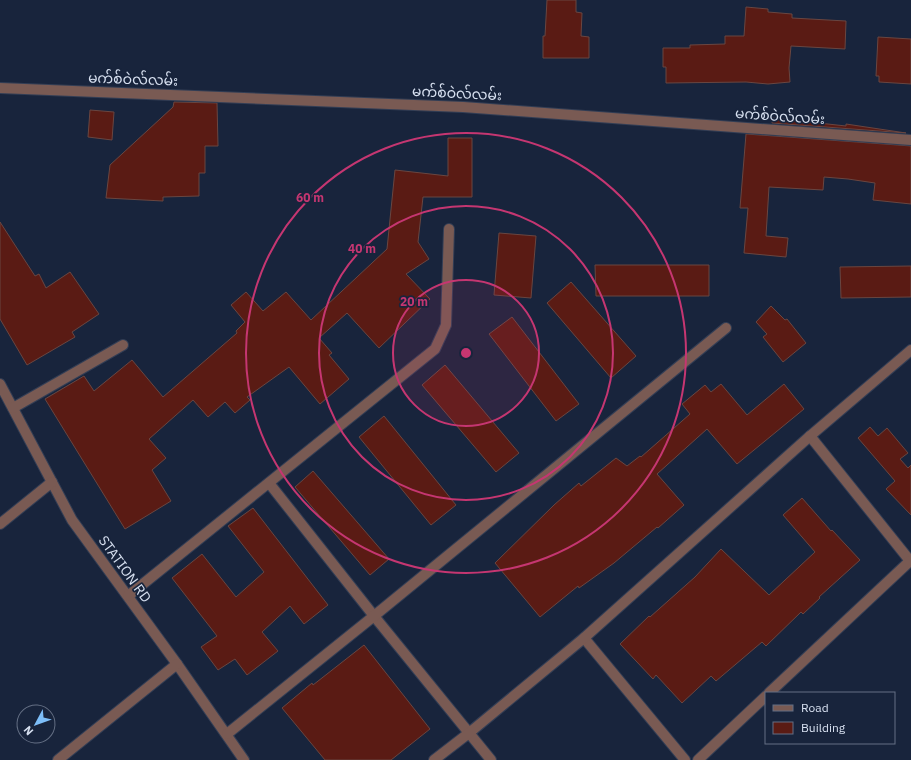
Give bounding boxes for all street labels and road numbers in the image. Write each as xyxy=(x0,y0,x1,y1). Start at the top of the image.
street label: မက်စ်ဝဲလ်လမ်း xyxy=(88,67,178,90)
street label: မက်စ်ဝဲလ်လမ်း xyxy=(412,81,502,104)
street label: မက်စ်ဝဲလ်လမ်း xyxy=(735,103,826,128)
street label: STATION RD xyxy=(95,532,155,606)

